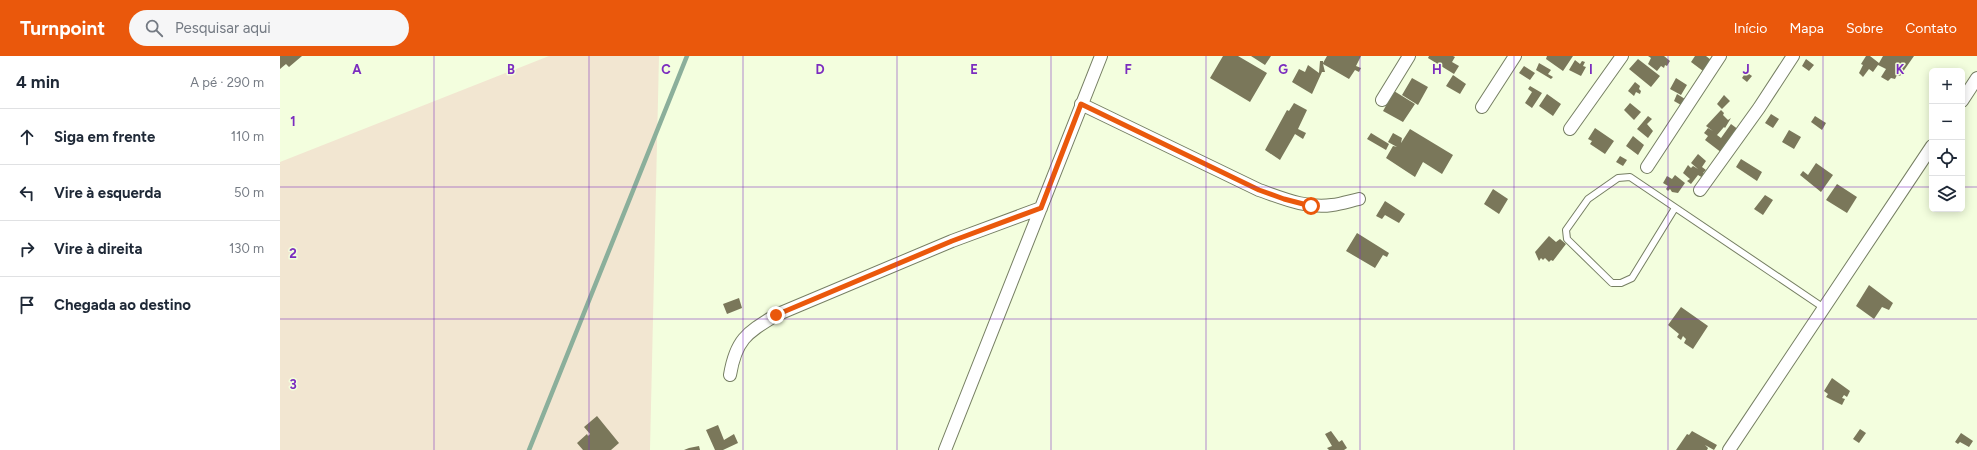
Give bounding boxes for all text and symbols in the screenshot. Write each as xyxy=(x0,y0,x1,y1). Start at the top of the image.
search box xyxy=(129,10,409,46)
text: Turnpoint xyxy=(20,17,105,40)
icon: search xyxy=(143,17,165,39)
text: Pesquisar aqui xyxy=(175,19,271,37)
text: Início xyxy=(1734,20,1767,37)
text: Mapa xyxy=(1789,20,1824,37)
text: Sobre xyxy=(1846,20,1883,37)
text: Contato xyxy=(1905,20,1957,37)
text: A xyxy=(352,62,362,77)
text: B xyxy=(507,62,515,77)
text: C xyxy=(661,62,671,77)
text: D xyxy=(815,62,825,77)
text: E xyxy=(970,62,978,77)
text: F xyxy=(1124,62,1132,77)
text: G xyxy=(1278,62,1288,77)
text: H xyxy=(1432,62,1442,77)
text: I xyxy=(1589,62,1593,77)
text: J xyxy=(1742,62,1750,77)
text: K xyxy=(1896,62,1905,77)
map controls xyxy=(1929,68,1965,212)
button: + xyxy=(1929,68,1965,104)
text: 4 min xyxy=(16,72,60,92)
text: A pé · 290 m xyxy=(190,75,264,90)
button: − xyxy=(1929,104,1965,140)
text: 1 xyxy=(290,114,296,129)
icon: ahead xyxy=(16,126,38,148)
text: Siga em frente xyxy=(54,128,155,146)
text: 110 m xyxy=(231,129,264,144)
button: locate xyxy=(1929,140,1965,176)
button: layers xyxy=(1929,176,1965,212)
icon: left xyxy=(16,182,38,204)
text: Vire à esquerda xyxy=(54,184,161,202)
text: 50 m xyxy=(234,185,264,200)
route start xyxy=(1302,197,1320,215)
icon: right xyxy=(16,238,38,260)
text: Vire à direita xyxy=(54,240,143,258)
text: 130 m xyxy=(229,241,264,256)
text: 2 xyxy=(289,246,297,261)
icon: arrive xyxy=(16,294,38,316)
text: Chegada ao destino xyxy=(54,296,191,314)
route end xyxy=(767,306,785,324)
text: 3 xyxy=(289,377,297,392)

